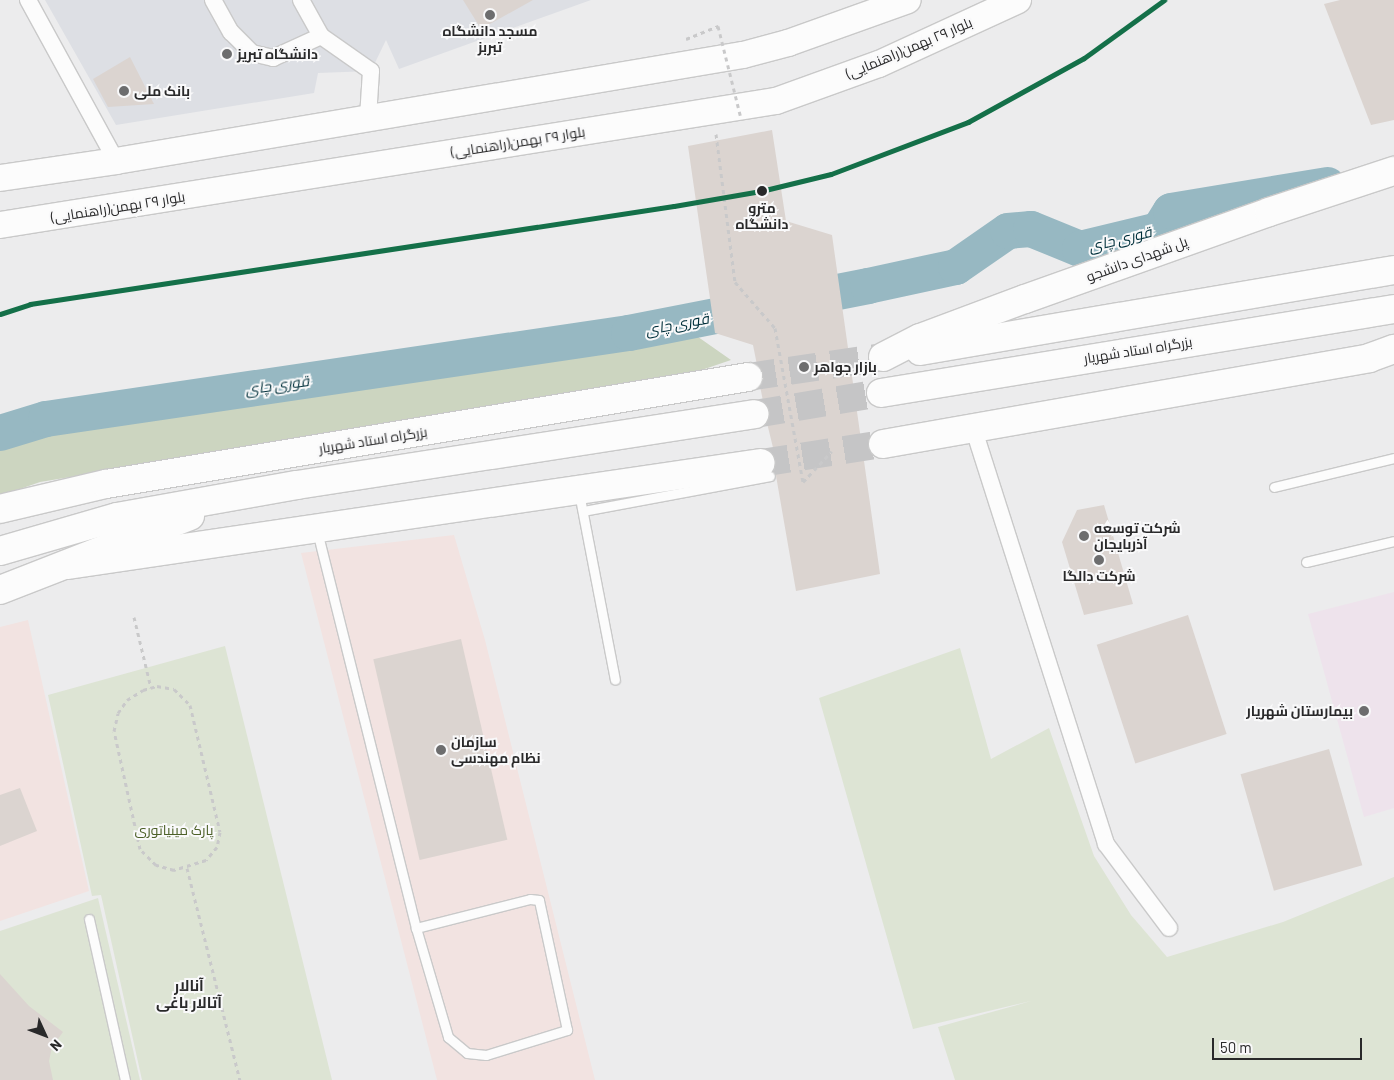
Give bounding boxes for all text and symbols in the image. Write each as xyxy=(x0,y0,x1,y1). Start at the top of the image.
marker: مسجد دانشگاه تبربز xyxy=(484,9,496,21)
street label: بلوار ٢٩ بهمن(راهنمایی) xyxy=(843,14,975,82)
place label: مسجد دانشگاه تبربز xyxy=(443,23,537,56)
place label: دانشگاه تبریز xyxy=(237,46,318,62)
marker: دانشگاه تبریز xyxy=(221,48,233,60)
place label: بانک ملی xyxy=(134,83,190,99)
marker: بانک ملی xyxy=(118,85,130,97)
street label: بلوار ٢٩ بهمن(راهنمایی) xyxy=(450,123,586,161)
marker: مترو دانشگاه xyxy=(755,184,769,198)
street label: بلوار ٢٩ بهمن(راهنمایی) xyxy=(50,188,186,226)
place label: مترو دانشگاه xyxy=(735,200,789,232)
water label: قوری چای xyxy=(1087,222,1153,256)
street label: پل شهدای دانشجو xyxy=(1084,233,1190,285)
water label: قوری چای xyxy=(644,309,710,339)
street label: بزرگراه استاد شهریار xyxy=(1082,333,1194,367)
place label: بازار جواهر xyxy=(814,359,877,375)
marker: بازار جواهر xyxy=(798,361,810,373)
water label: قوری چای xyxy=(244,372,310,398)
street label: بزرگراه استاد شهریار xyxy=(317,423,429,457)
place label: شرکت توسعه آذربایجان xyxy=(1094,520,1181,552)
marker: شرکت توسعه آذربایجان xyxy=(1078,530,1090,542)
marker: شرکت دالگا xyxy=(1093,554,1105,566)
place label: شرکت دالگا xyxy=(1062,568,1136,584)
place label: بیمارستان شهریار xyxy=(1246,703,1353,719)
marker: بیمارستان شهریار xyxy=(1357,704,1371,718)
place label: سازمان نظام مهندسی xyxy=(451,734,541,766)
marker: سازمان نظام مهندسی xyxy=(435,744,447,756)
park label: پارک مینیاتوری xyxy=(135,822,213,838)
district label: آنالار آتالار باغی xyxy=(156,976,222,1011)
north arrow xyxy=(20,1010,70,1060)
scale bar xyxy=(1214,1028,1364,1060)
text: N xyxy=(47,1036,66,1055)
text: 50 m xyxy=(1220,1038,1252,1056)

